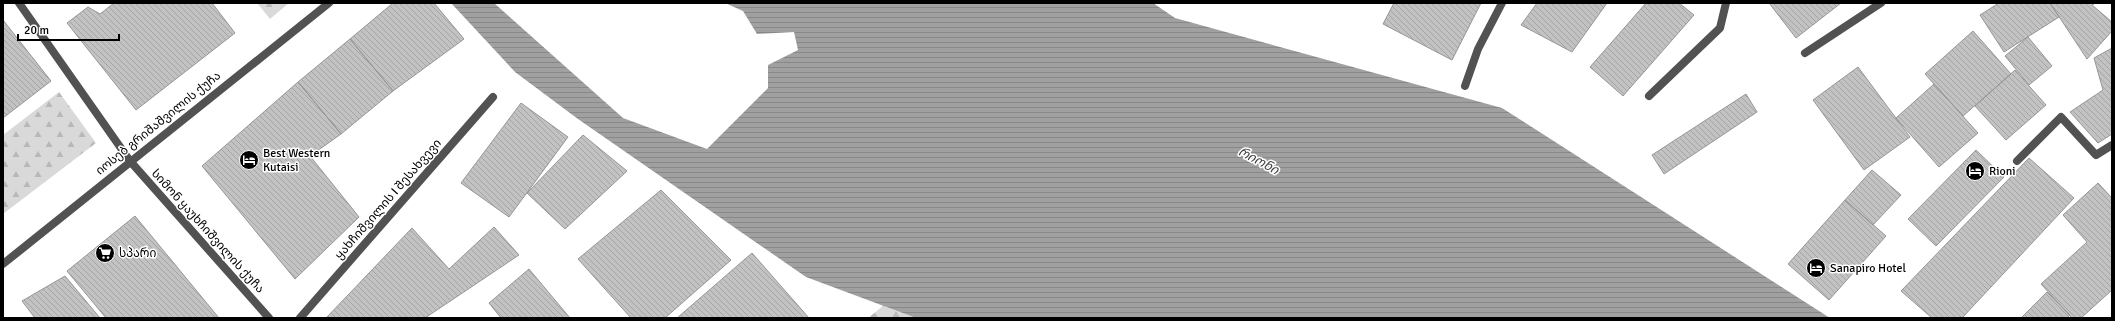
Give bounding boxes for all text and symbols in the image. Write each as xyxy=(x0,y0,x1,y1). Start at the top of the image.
scale bar xyxy=(18,16,119,42)
text: 20 m xyxy=(24,23,49,38)
street label: იოსებ გრიშაშვილის ქუჩა xyxy=(93,68,224,178)
street label: ყახჩიშვილის I შესახვევი xyxy=(332,136,445,263)
water label: რიონი xyxy=(1235,144,1282,178)
place label: Best Western Kutaisi xyxy=(263,146,330,175)
hotel icon: Best Western Kutaisi xyxy=(238,149,260,171)
hotel icon: Rioni xyxy=(1964,160,1986,182)
place label: Rioni xyxy=(1989,164,2016,179)
street label: სიმონ ყაუხჩიშვილის ქუჩა xyxy=(148,166,267,296)
supermarket icon: სპარი xyxy=(94,242,116,264)
place label: სპარი xyxy=(119,246,156,261)
hotel icon: Sanapiro Hotel xyxy=(1805,257,1827,279)
place label: Sanapiro Hotel xyxy=(1830,261,1906,276)

